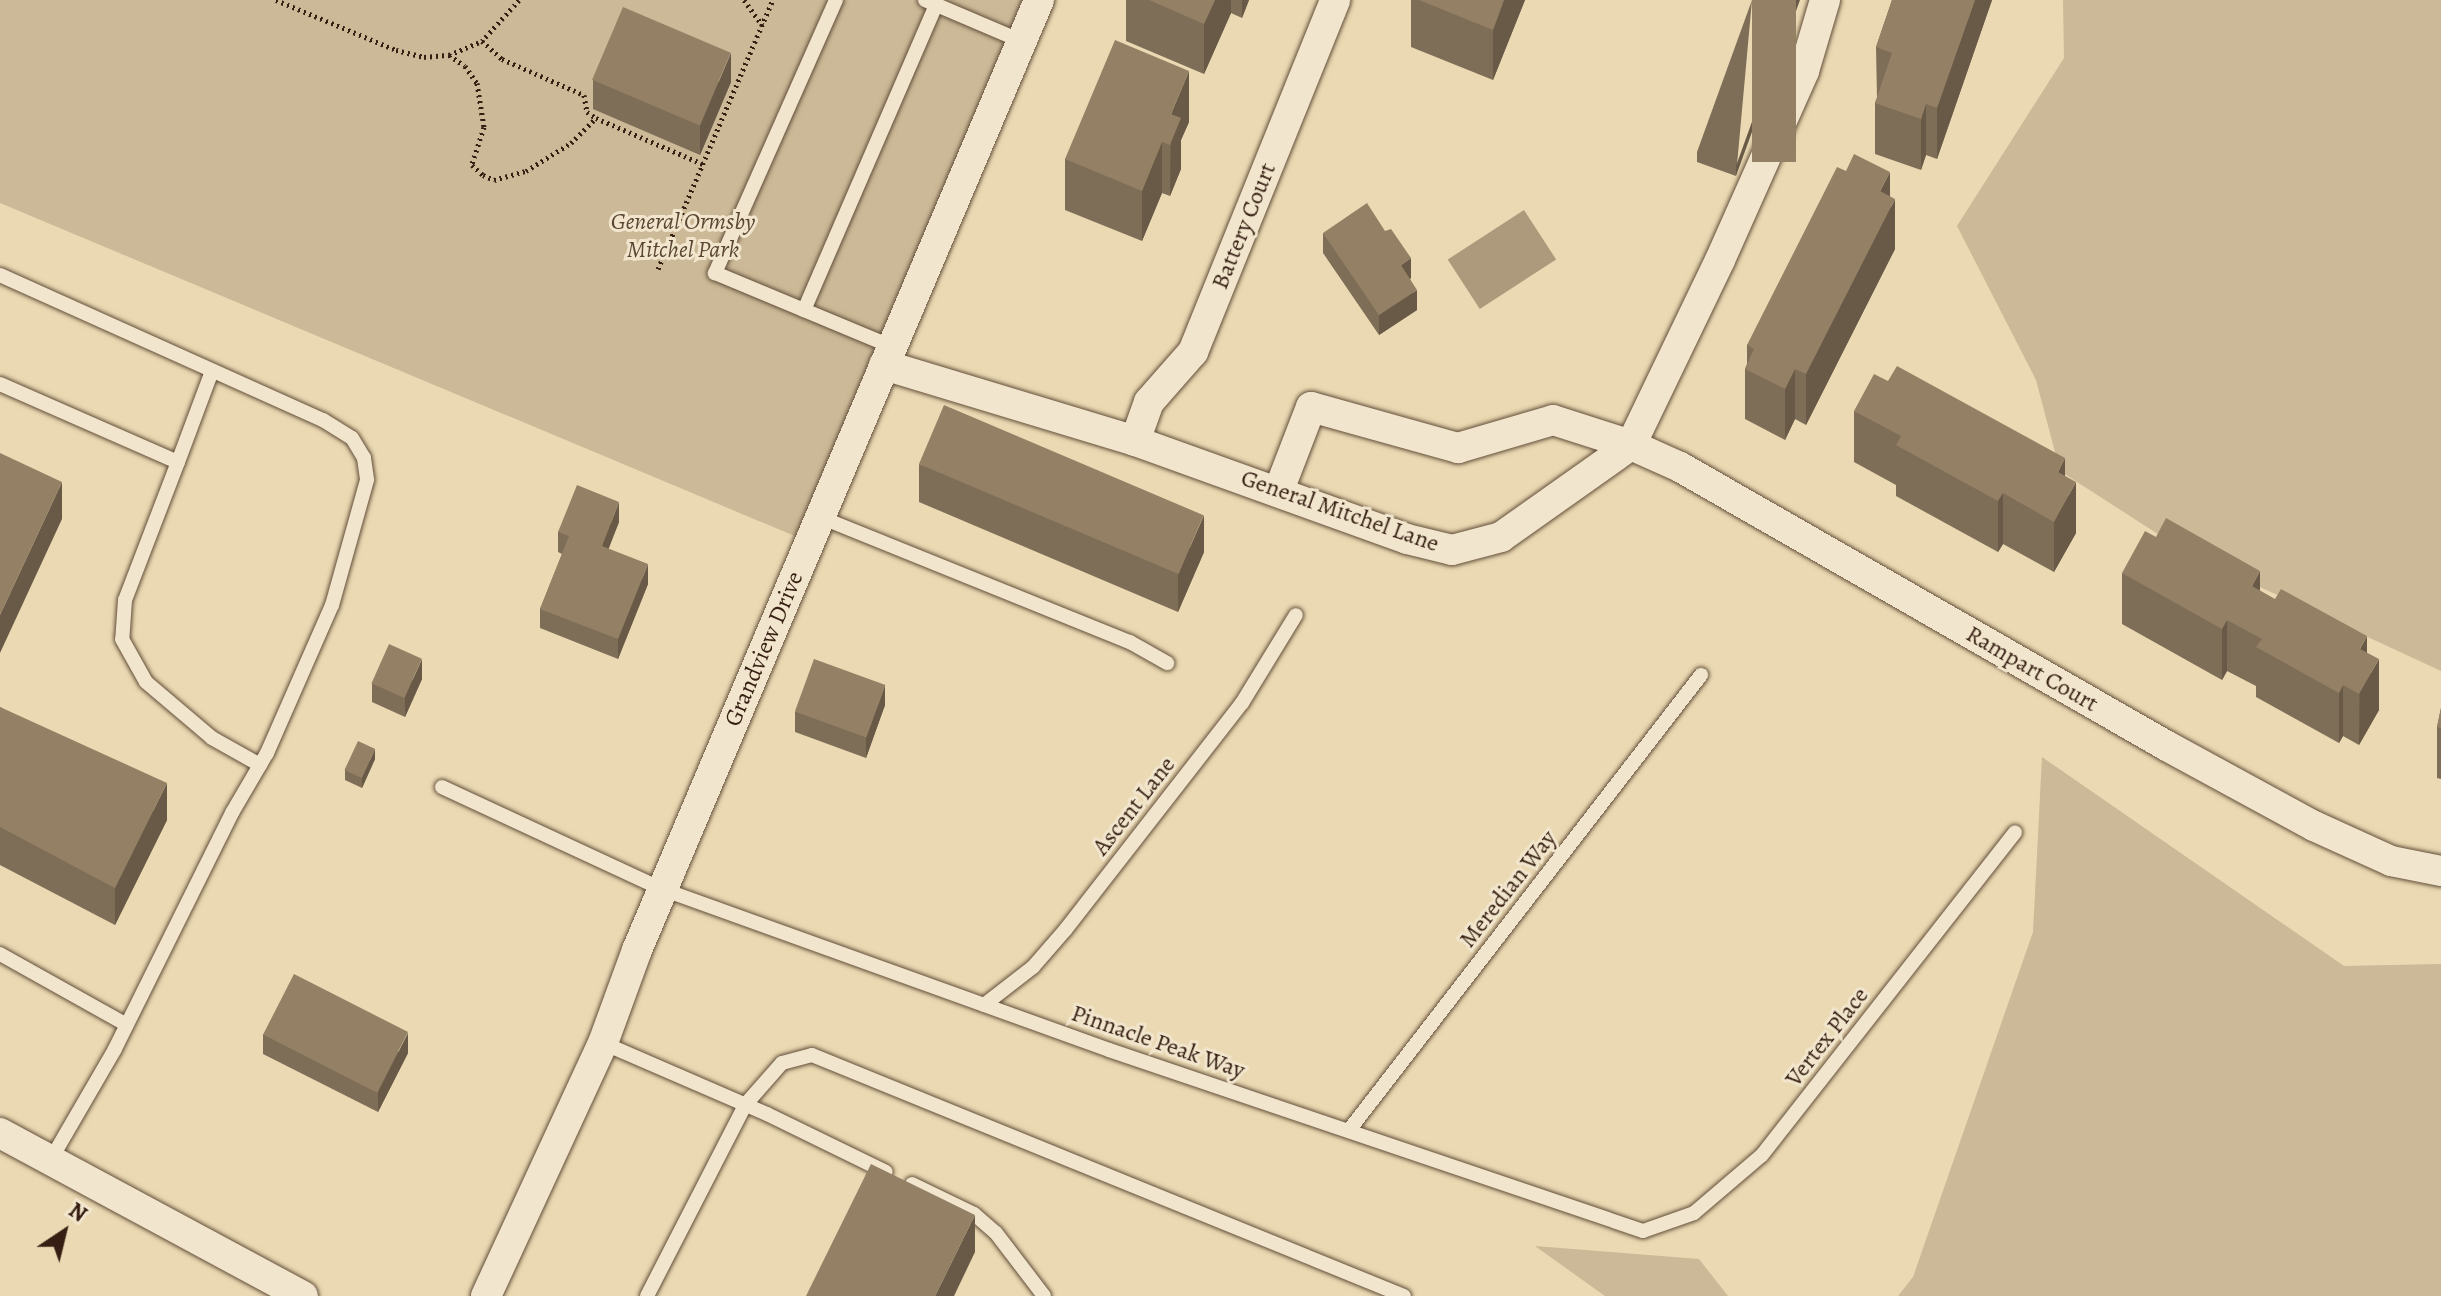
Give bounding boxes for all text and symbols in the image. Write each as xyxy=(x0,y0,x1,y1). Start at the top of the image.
street label: Battery Court xyxy=(1206,159,1282,293)
park label: General Ormsby Mitchel Park xyxy=(611,208,755,264)
street label: General Mitchel Lane xyxy=(1237,464,1443,558)
street label: Grandview Drive xyxy=(718,567,810,731)
street label: Rampart Court xyxy=(1961,620,2103,718)
street label: Ascent Lane xyxy=(1087,751,1181,861)
street label: Meredian Way xyxy=(1453,825,1563,953)
street label: Vertex Place xyxy=(1779,982,1875,1092)
street label: Pinnacle Peak Way xyxy=(1068,999,1248,1085)
north arrow xyxy=(24,1192,104,1272)
text: N xyxy=(63,1195,93,1229)

